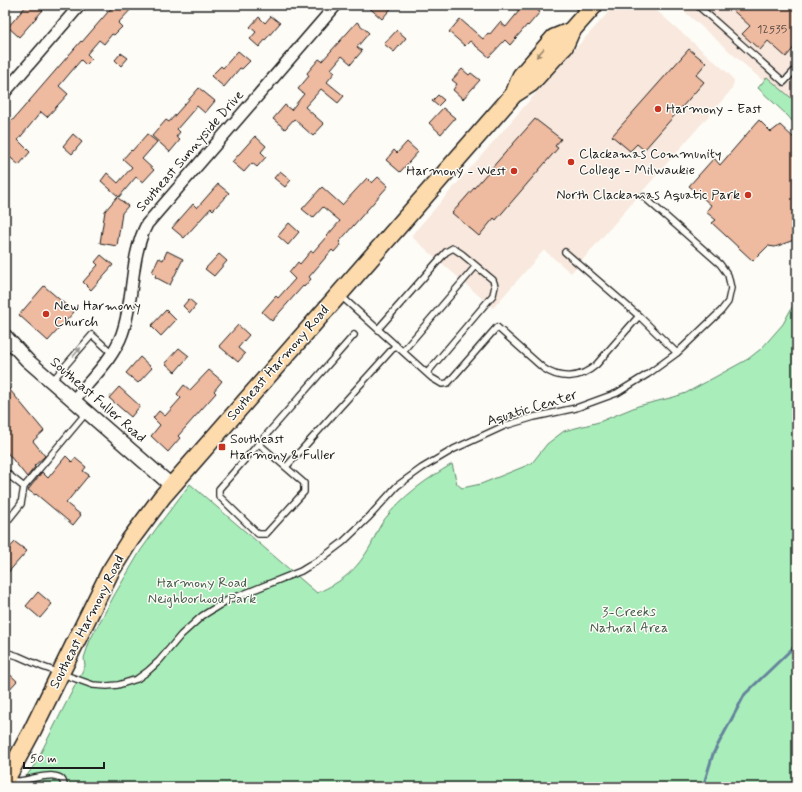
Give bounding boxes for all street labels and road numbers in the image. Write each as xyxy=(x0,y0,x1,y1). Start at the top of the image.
street label: Southeast Sunnyside Drive xyxy=(132,86,248,215)
street label: Southeast Harmony Road xyxy=(223,301,333,425)
street label: Southeast Fuller Road xyxy=(46,353,150,447)
street label: Aquatic Center xyxy=(485,386,580,430)
street label: Southeast Harmony Road xyxy=(46,552,128,692)

